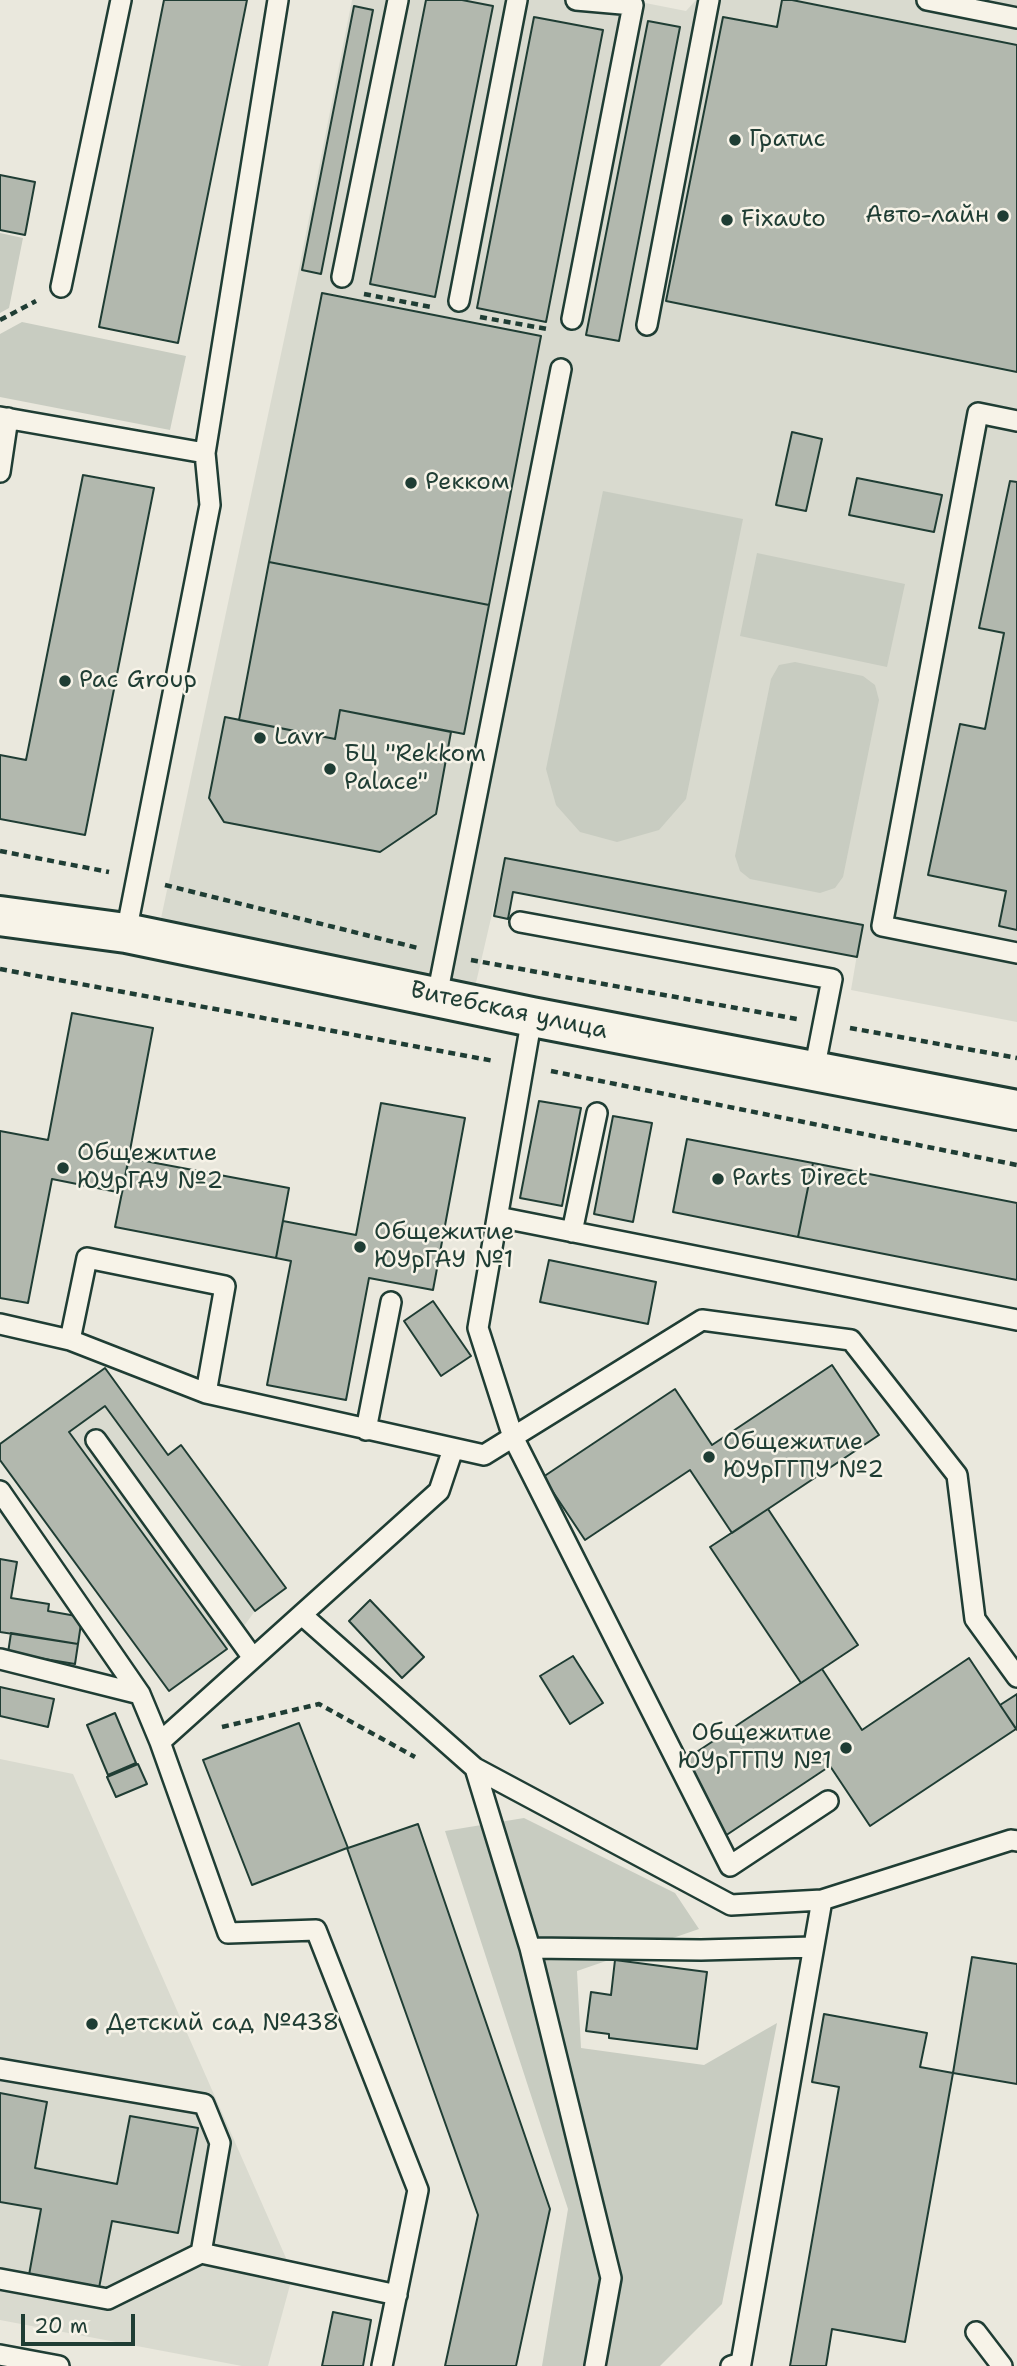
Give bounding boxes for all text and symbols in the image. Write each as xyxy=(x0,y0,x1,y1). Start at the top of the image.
place label: Гратис xyxy=(749,126,826,154)
marker: Гратис xyxy=(727,132,743,148)
place label: Авто-лайн xyxy=(865,202,989,230)
place label: Fixauto xyxy=(741,206,826,234)
marker: Авто-лайн xyxy=(995,208,1011,224)
marker: Fixauto xyxy=(719,212,735,228)
place label: Рекком xyxy=(425,469,510,497)
marker: Рекком xyxy=(403,475,419,491)
place label: Pac Group xyxy=(79,667,197,695)
marker: Pac Group xyxy=(57,673,73,689)
place label: Lavr xyxy=(274,724,325,752)
marker: Lavr xyxy=(252,730,268,746)
place label: БЦ "Rekkom Palace" xyxy=(344,741,486,797)
marker: БЦ "Rekkom Palace" xyxy=(322,761,338,777)
street label: Витебская улица xyxy=(408,976,610,1046)
place label: Общежитие ЮУрГАУ №2 xyxy=(77,1140,223,1196)
marker: Общежитие ЮУрГАУ №2 xyxy=(55,1160,71,1176)
place label: Parts Direct xyxy=(732,1165,868,1193)
marker: Parts Direct xyxy=(710,1171,726,1187)
place label: Общежитие ЮУрГАУ №1 xyxy=(374,1219,514,1275)
marker: Общежитие ЮУрГАУ №1 xyxy=(352,1239,368,1255)
place label: Общежитие ЮУрГГПУ №2 xyxy=(723,1429,884,1485)
marker: Общежитие ЮУрГГПУ №2 xyxy=(701,1449,717,1465)
place label: Общежитие ЮУрГГПУ №1 xyxy=(678,1720,832,1776)
marker: Общежитие ЮУрГГПУ №1 xyxy=(838,1740,854,1756)
place label: Детский сад №438 xyxy=(106,2010,339,2038)
marker: Детский сад №438 xyxy=(84,2016,100,2032)
scale bar xyxy=(24,2300,138,2344)
text: 20 m xyxy=(34,2312,88,2340)

